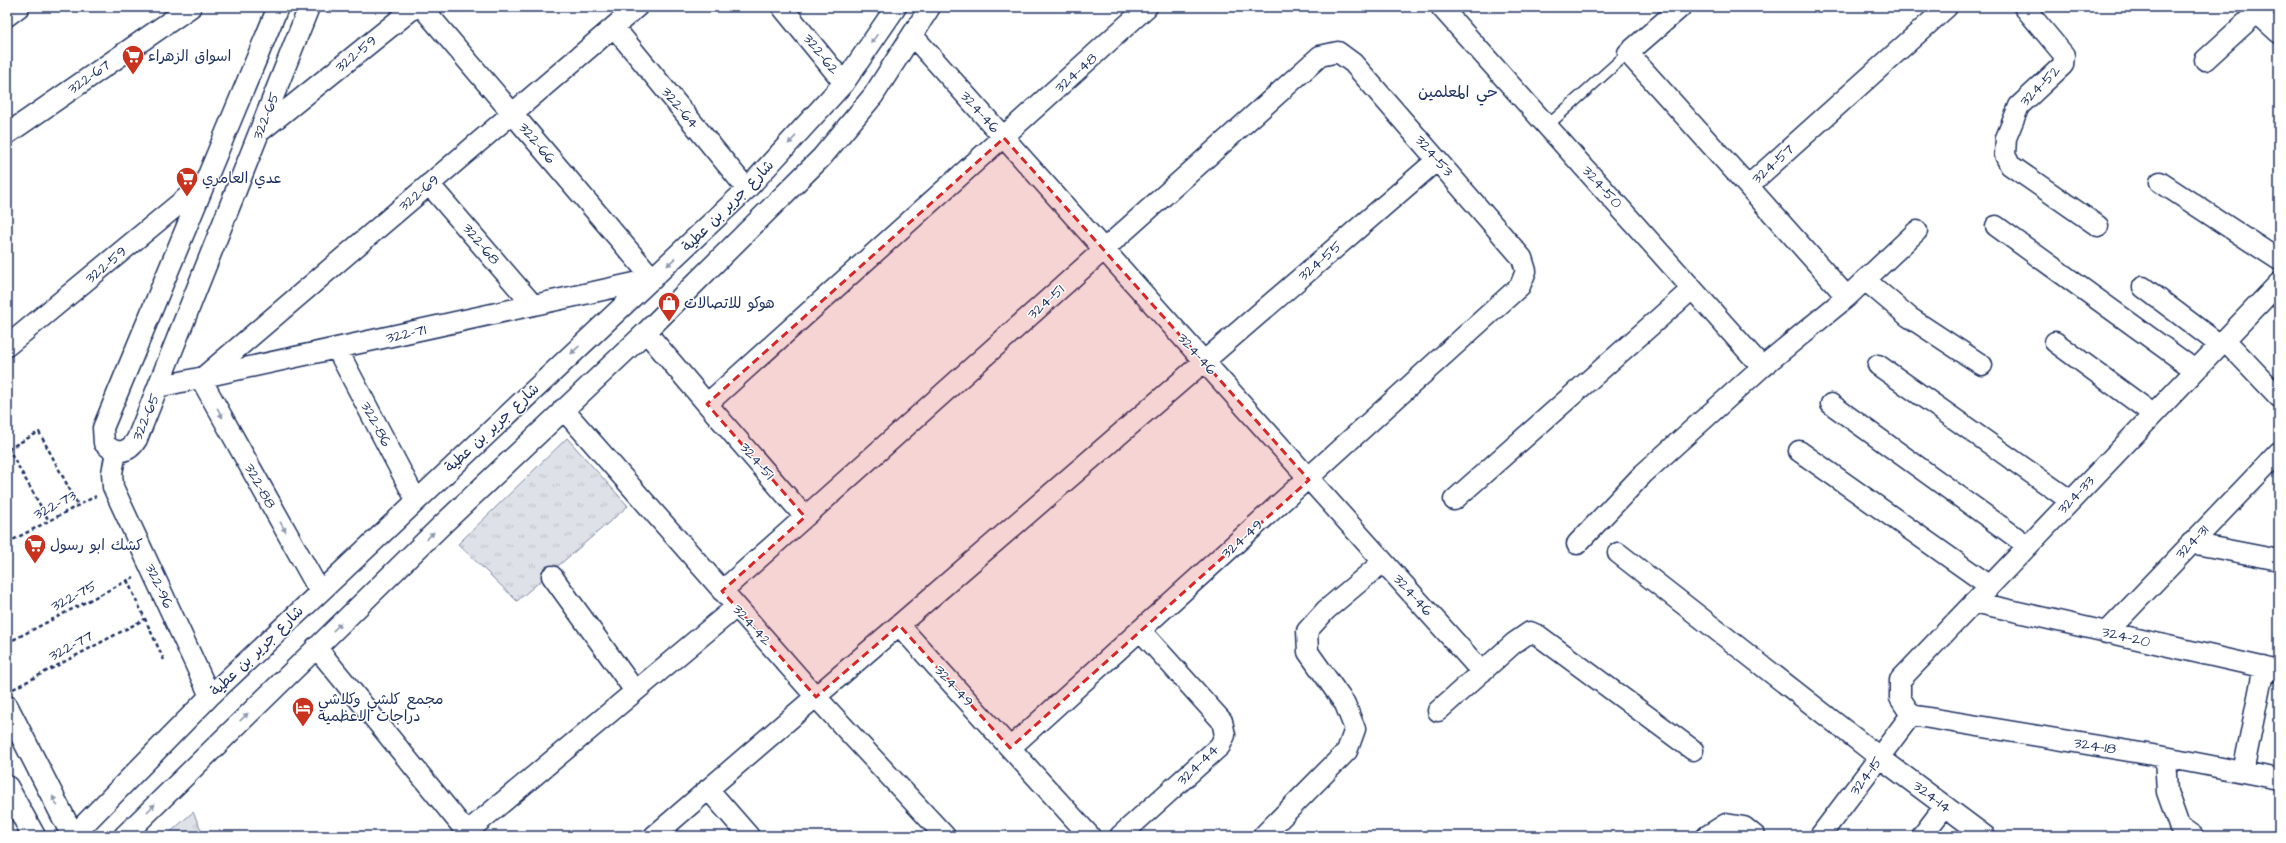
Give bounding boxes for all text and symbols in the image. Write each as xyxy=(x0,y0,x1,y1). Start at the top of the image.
street label: 322-62 xyxy=(798,29,844,79)
street label: 322-59 xyxy=(330,31,382,77)
one-way arrow xyxy=(870,34,878,45)
supermarket icon: اسواق الزهراء xyxy=(120,43,146,76)
place label: اسواق الزهراء xyxy=(148,46,231,67)
street label: 324-48 xyxy=(1050,48,1102,98)
street label: 322-67 xyxy=(63,55,115,99)
street label: 324-52 xyxy=(2015,61,2065,111)
district label: حي المعلمين xyxy=(1418,81,1498,106)
street label: 322-64 xyxy=(656,82,704,134)
street label: 324-46 xyxy=(955,86,1005,138)
street label: 322-65 xyxy=(247,89,285,143)
street label: 322-66 xyxy=(513,118,561,169)
street label: 324-53 xyxy=(1410,130,1458,182)
one-way arrow xyxy=(788,135,797,145)
street label: 324-57 xyxy=(1747,139,1799,189)
street label: شارع جرير بن عطية xyxy=(677,155,779,257)
street label: 324-50 xyxy=(1577,161,1627,213)
supermarket icon: عدي العامري xyxy=(174,165,200,198)
place label: عدي العامري xyxy=(202,168,281,189)
street label: 322-69 xyxy=(394,170,444,216)
street label: 322-68 xyxy=(457,219,505,270)
street label: 324-55 xyxy=(1293,236,1347,286)
street label: 322-59 xyxy=(81,241,131,289)
one-way arrow xyxy=(666,257,676,266)
street label: 324-51 xyxy=(1023,280,1069,324)
shop icon: هوكو للاتصالات xyxy=(656,290,682,323)
place label: هوكو للاتصالات xyxy=(684,293,775,314)
street label: 322-71 xyxy=(384,319,428,349)
street label: 324-46 xyxy=(1172,328,1222,380)
one-way arrow xyxy=(570,345,580,355)
street label: شارع جرير بن عطية xyxy=(440,379,544,477)
street label: 322-65 xyxy=(127,390,165,444)
street label: 322-86 xyxy=(355,398,397,451)
one-way arrow xyxy=(216,407,223,419)
street label: 324-51 xyxy=(735,438,779,484)
street label: 322-88 xyxy=(239,460,281,513)
street label: 324-33 xyxy=(2052,471,2100,519)
street label: 322-73 xyxy=(30,485,81,525)
street label: 324-49 xyxy=(1216,515,1268,563)
street label: 324-31 xyxy=(2170,520,2214,564)
one-way arrow xyxy=(280,521,287,533)
one-way arrow xyxy=(425,531,435,541)
supermarket icon: كشك ابو رسول xyxy=(22,532,48,565)
place label: كشك ابو رسول xyxy=(50,535,143,556)
street label: 322-96 xyxy=(139,560,179,612)
street label: 324-46 xyxy=(1388,569,1438,621)
street label: 322-75 xyxy=(47,575,101,617)
street label: 324-42 xyxy=(728,599,777,651)
street label: شارع جرير بن عطية xyxy=(206,601,308,701)
street label: 324-20 xyxy=(2100,621,2153,653)
one-way arrow xyxy=(332,622,342,632)
street label: 322-77 xyxy=(45,625,97,667)
street label: 324-49 xyxy=(930,660,978,712)
place label: مجمع كلشي وكلاشي دراجات الاعظمية xyxy=(318,689,443,727)
hotel icon: مجمع كلشي وكلاشي دراجات الاعظمية xyxy=(290,695,316,728)
one-way arrow xyxy=(239,712,249,722)
street label: 324-18 xyxy=(2072,732,2118,760)
street label: 324-44 xyxy=(1172,740,1224,790)
street label: 324-15 xyxy=(1844,752,1888,800)
street label: 324-14 xyxy=(1908,776,1956,818)
one-way arrow xyxy=(52,796,59,807)
one-way arrow xyxy=(146,804,156,813)

